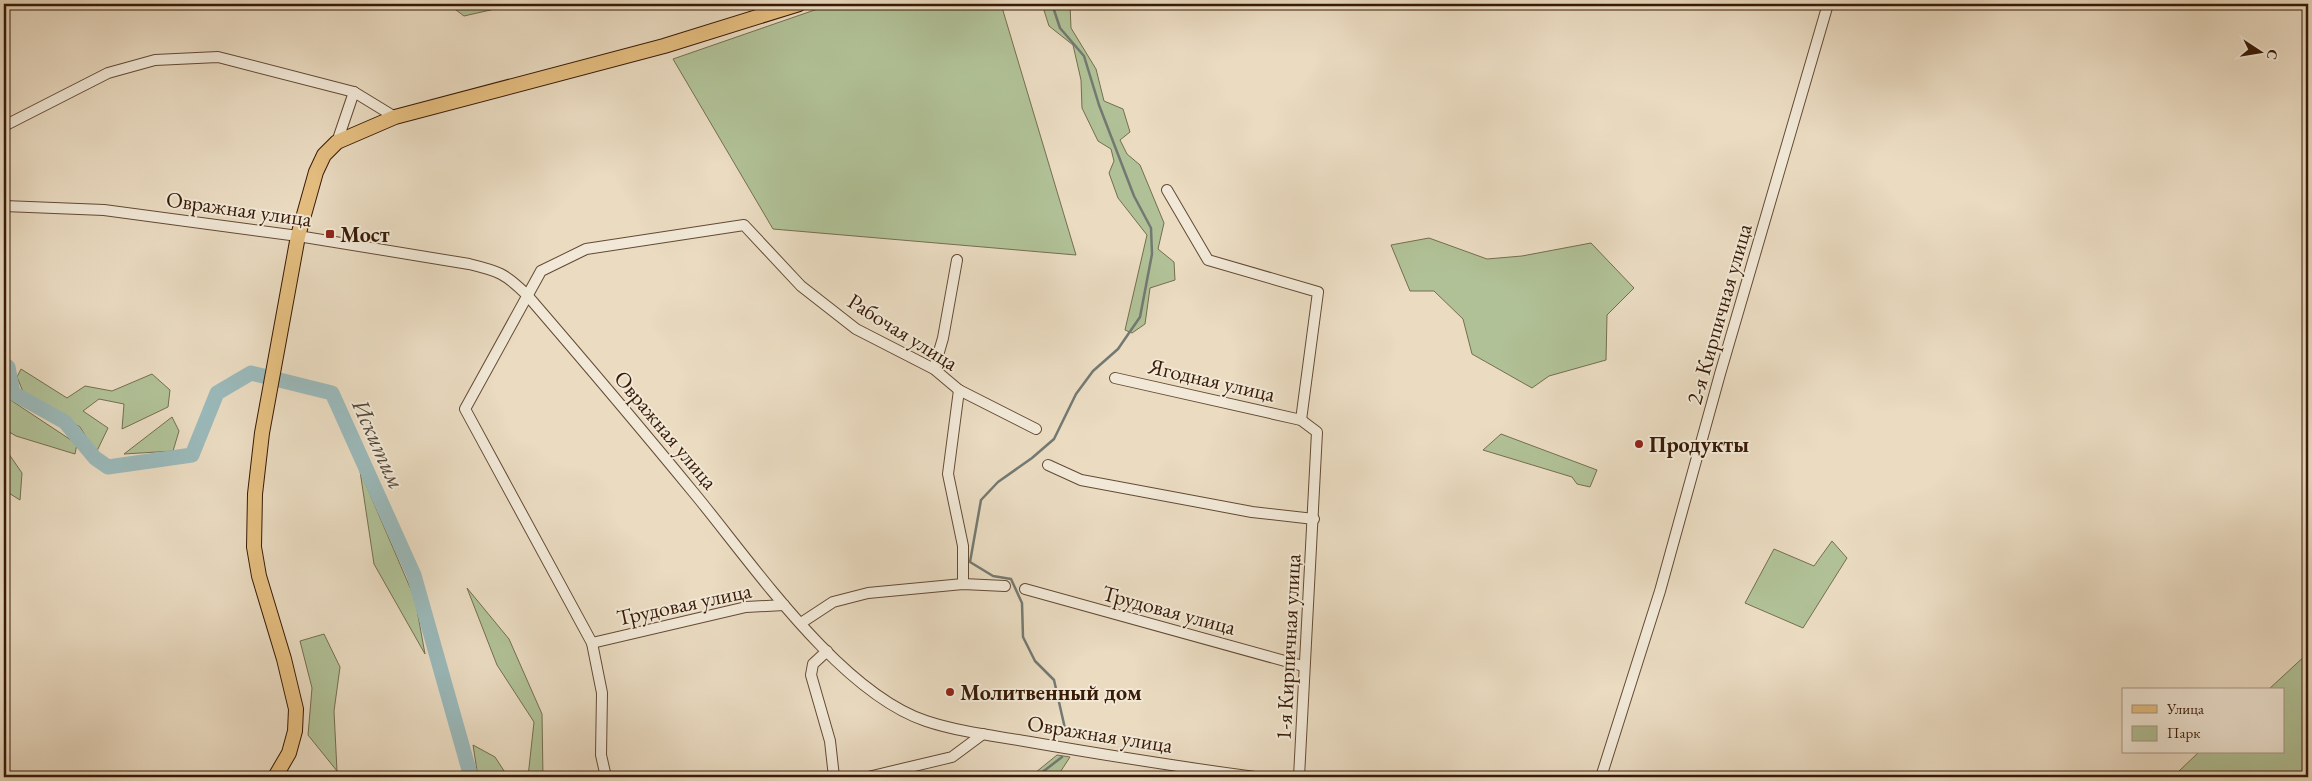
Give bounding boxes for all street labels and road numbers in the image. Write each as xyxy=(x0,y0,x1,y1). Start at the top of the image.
street label: Овражная улица xyxy=(164,184,314,234)
street label: 2-я Кирпичная улица xyxy=(1679,220,1759,408)
street label: Рабочая улица xyxy=(842,287,964,378)
street label: Ягодная улица xyxy=(1145,351,1278,409)
street label: Овражная улица xyxy=(608,364,724,496)
street label: 1-я Кирпичная улица xyxy=(1269,553,1307,741)
street label: Трудовая улица xyxy=(614,576,754,632)
street label: Трудовая улица xyxy=(1099,578,1239,642)
street label: Овражная улица xyxy=(1025,708,1175,760)

